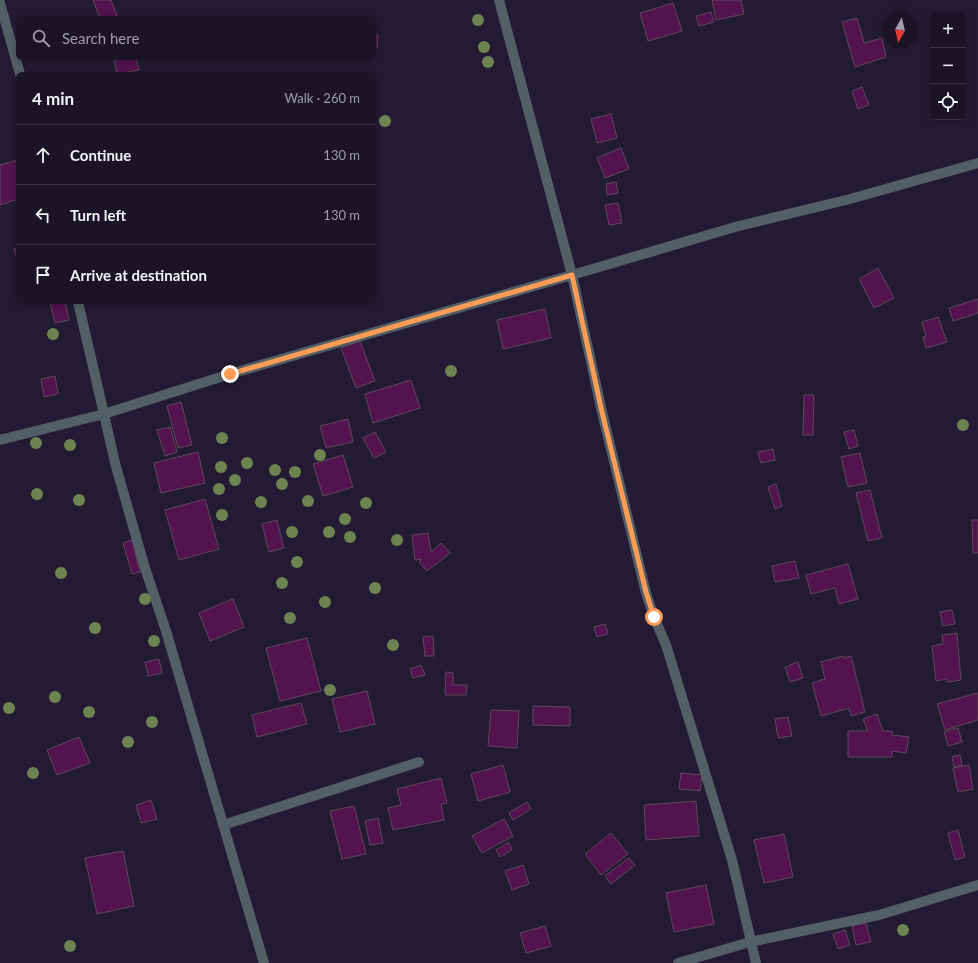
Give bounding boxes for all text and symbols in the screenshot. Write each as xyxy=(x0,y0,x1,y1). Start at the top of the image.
north arrow xyxy=(882,12,918,48)
map controls xyxy=(930,12,966,120)
button: + xyxy=(930,12,966,48)
search box xyxy=(16,16,376,60)
icon: search xyxy=(30,27,52,49)
text: Search here xyxy=(62,29,139,47)
button: − xyxy=(930,48,966,84)
button: locate xyxy=(930,84,966,120)
text: 4 min xyxy=(32,88,74,109)
text: Walk · 260 m xyxy=(284,90,360,106)
icon: ahead xyxy=(32,144,54,166)
text: Continue xyxy=(70,146,131,164)
text: 130 m xyxy=(323,147,360,163)
icon: left xyxy=(32,204,54,226)
text: Turn left xyxy=(70,206,126,224)
text: 130 m xyxy=(323,207,360,223)
icon: arrive xyxy=(32,264,54,286)
text: Arrive at destination xyxy=(70,266,207,284)
route end xyxy=(221,365,239,383)
route start xyxy=(645,608,663,626)

